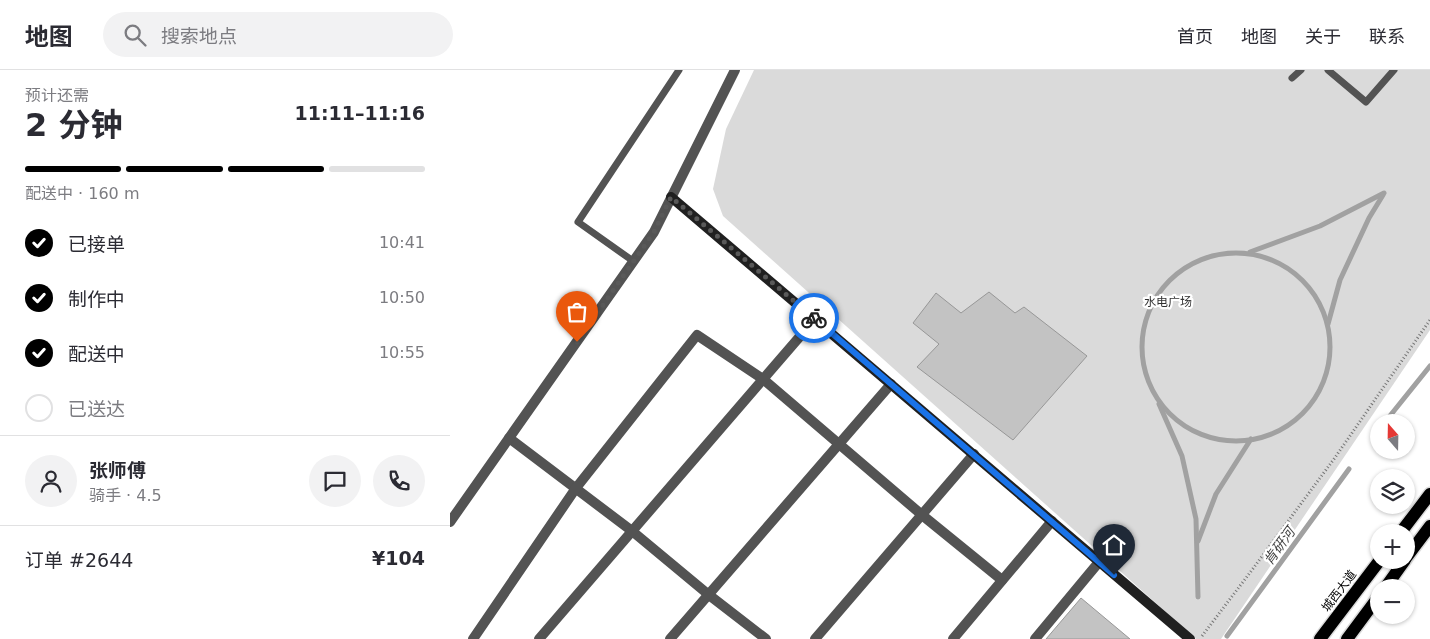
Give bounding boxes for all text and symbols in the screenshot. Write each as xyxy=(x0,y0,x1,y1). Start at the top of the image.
search box xyxy=(103,12,453,57)
icon: search xyxy=(121,21,149,49)
text: 地图 xyxy=(25,23,73,51)
text: 搜索地点 xyxy=(161,25,237,47)
text: 首页 xyxy=(1177,26,1213,47)
text: 地图 xyxy=(1241,26,1277,47)
text: 关于 xyxy=(1305,26,1341,47)
text: 联系 xyxy=(1369,26,1405,47)
text: 预计还需 xyxy=(25,86,89,105)
text: 11:11–11:16 xyxy=(295,102,425,124)
text: 2 分钟 xyxy=(25,106,122,144)
text: 配送中 · 160 m xyxy=(25,184,139,203)
icon: check xyxy=(25,229,53,257)
text: 已接单 xyxy=(68,233,125,255)
text: 10:41 xyxy=(379,233,425,252)
icon: check xyxy=(25,284,53,312)
text: 制作中 xyxy=(68,288,125,310)
text: 10:50 xyxy=(379,288,425,307)
pin xyxy=(556,291,598,342)
courier xyxy=(789,293,839,343)
park label: 水电广场 xyxy=(1144,295,1192,309)
icon: bag xyxy=(563,298,591,326)
icon: bike xyxy=(800,304,828,332)
icon: check xyxy=(25,339,53,367)
text: 配送中 xyxy=(68,343,125,365)
text: 10:55 xyxy=(379,343,425,362)
text: 已送达 xyxy=(68,398,125,420)
north arrow xyxy=(1370,414,1415,459)
map controls xyxy=(1370,414,1415,624)
button: person xyxy=(25,455,77,507)
button: chat xyxy=(309,455,361,507)
button: phone xyxy=(373,455,425,507)
text: 张师傅 xyxy=(89,459,146,481)
button: layers xyxy=(1370,469,1415,514)
text: 骑手 · 4.5 xyxy=(89,486,162,505)
water label: 肯研河 xyxy=(1260,522,1300,568)
pin xyxy=(1093,524,1135,575)
button: + xyxy=(1370,524,1415,569)
icon: home xyxy=(1100,531,1128,559)
text: ¥104 xyxy=(372,547,425,569)
text: 订单 #2644 xyxy=(25,549,133,571)
street label: 城西大道 xyxy=(1319,568,1359,614)
button: − xyxy=(1370,579,1415,624)

